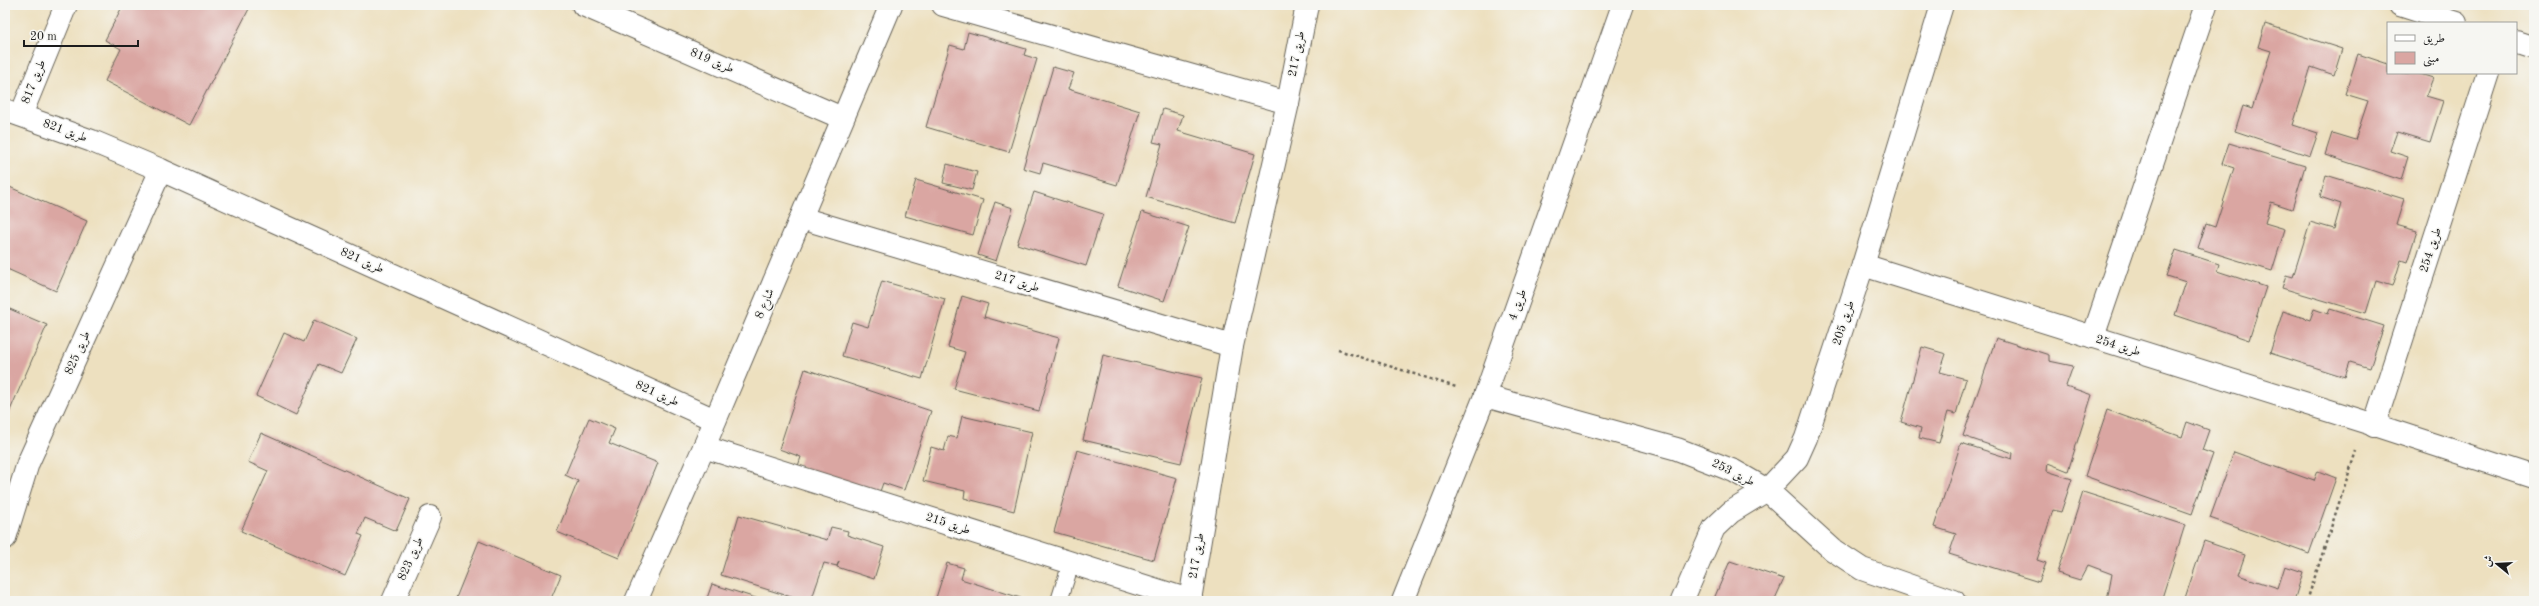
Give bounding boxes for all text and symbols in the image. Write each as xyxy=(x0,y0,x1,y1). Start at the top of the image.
scale bar xyxy=(24,22,138,48)
legend xyxy=(2387,22,2517,74)
street label: طريق 217 xyxy=(1287,30,1308,78)
text: 20 m xyxy=(30,31,57,43)
text: طريق xyxy=(2423,33,2445,46)
street label: طريق 819 xyxy=(688,46,736,77)
text: مبنى xyxy=(2423,53,2439,67)
street label: طريق 817 xyxy=(20,58,49,106)
street label: طريق 821 xyxy=(41,117,89,146)
street label: طريق 254 xyxy=(2417,226,2445,274)
street label: طريق 821 xyxy=(338,246,386,277)
street label: طريق 217 xyxy=(993,270,1041,296)
street label: شارع 8 xyxy=(753,287,780,322)
street label: طريق 4 xyxy=(1507,288,1530,323)
street label: طريق 205 xyxy=(1830,299,1858,347)
street label: طريق 825 xyxy=(62,329,94,377)
street label: طريق 254 xyxy=(2094,333,2142,360)
street label: طريق 821 xyxy=(633,379,681,410)
street label: طريق 253 xyxy=(1709,456,1757,490)
street label: طريق 215 xyxy=(924,510,972,538)
street label: طريق 217 xyxy=(1187,532,1208,580)
street label: طريق 823 xyxy=(396,535,427,583)
north arrow xyxy=(2477,544,2517,584)
text: ش xyxy=(2482,554,2496,568)

